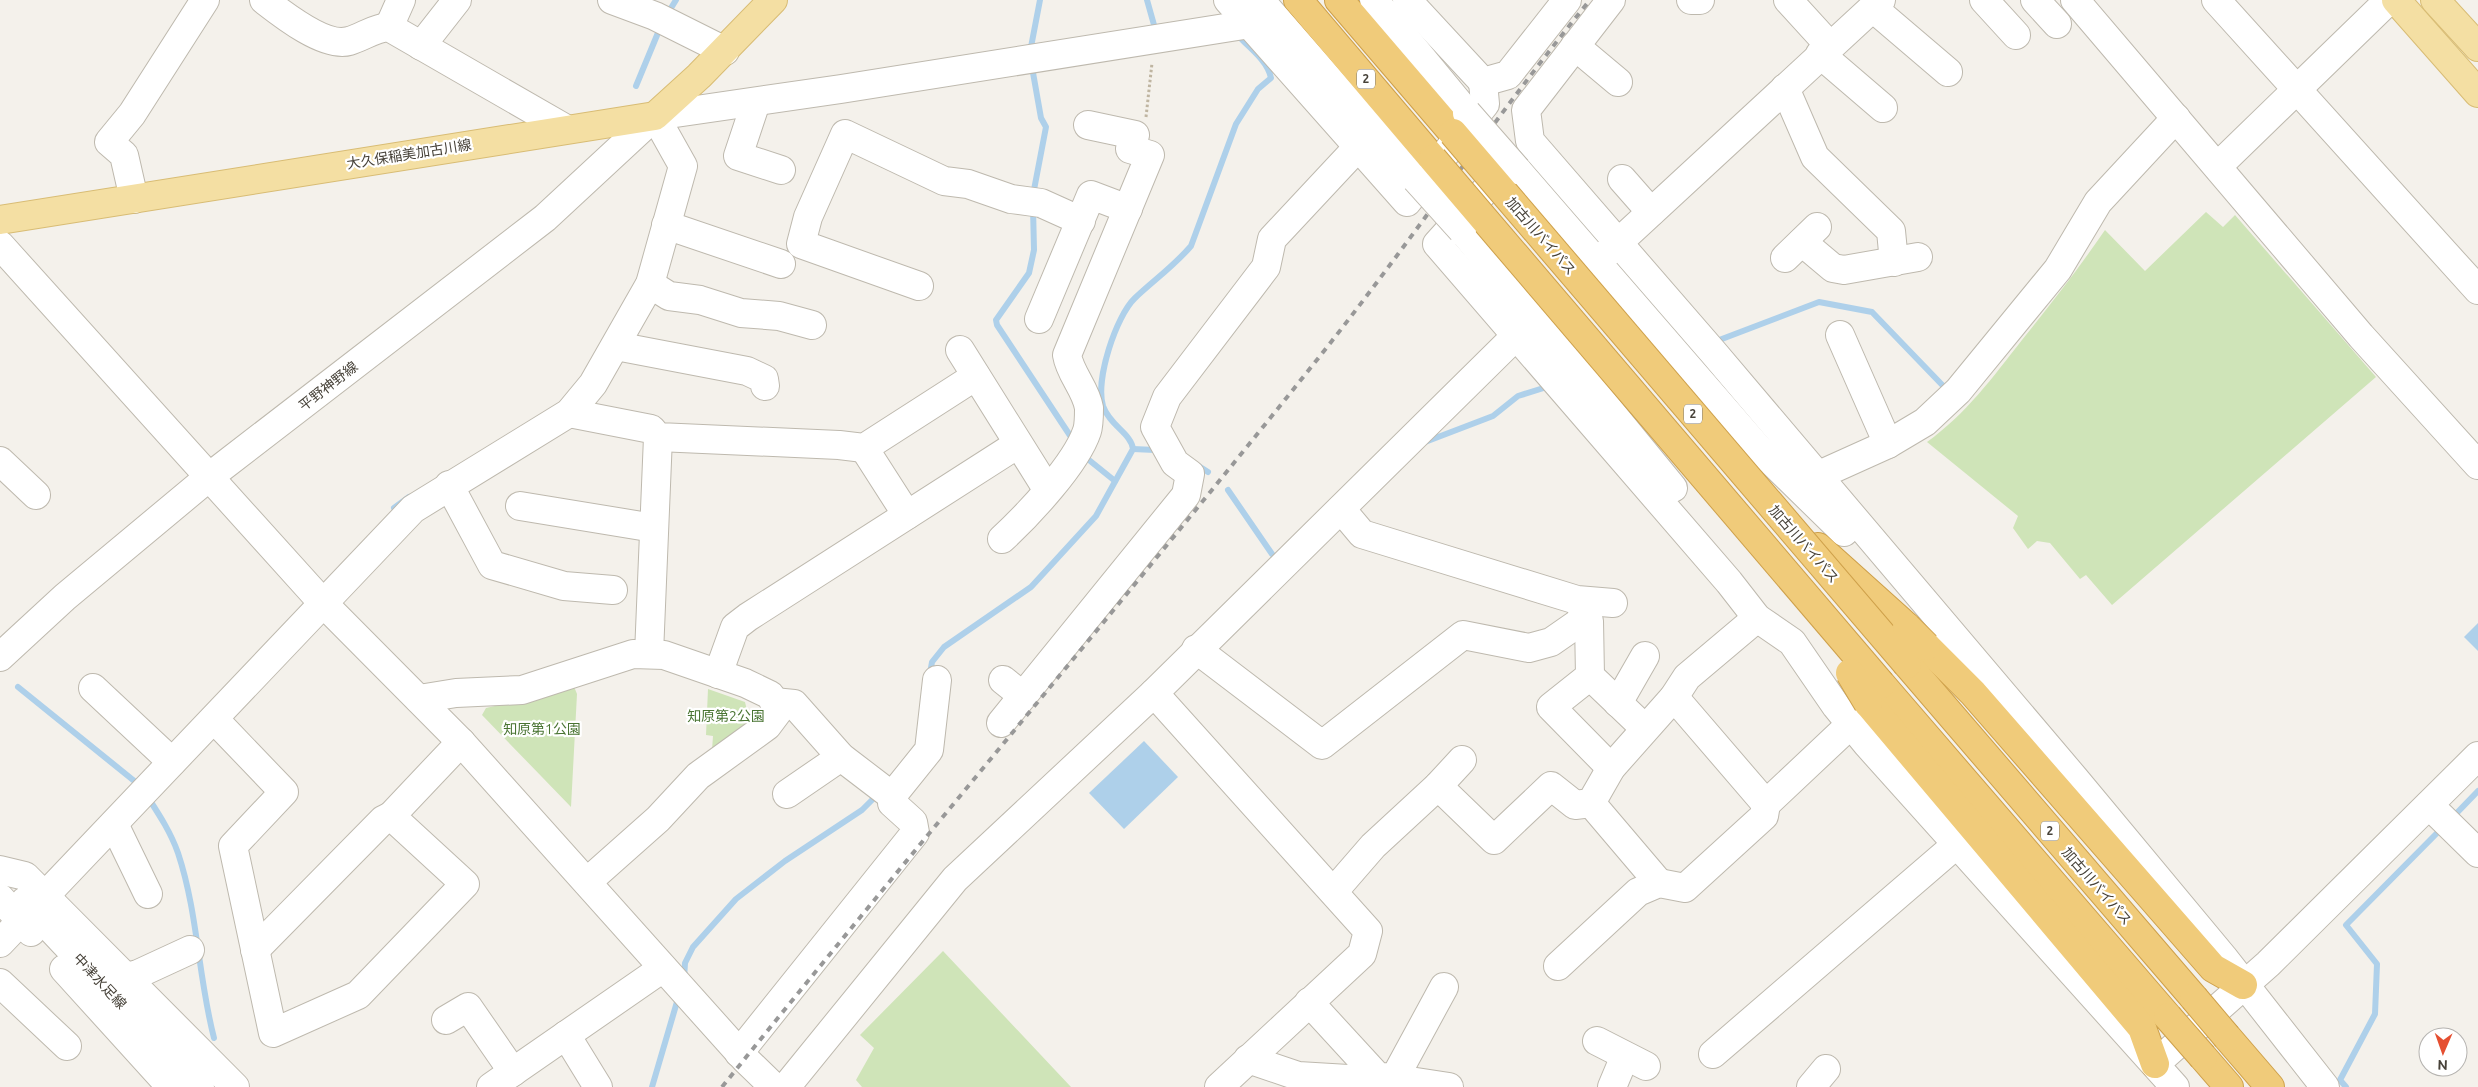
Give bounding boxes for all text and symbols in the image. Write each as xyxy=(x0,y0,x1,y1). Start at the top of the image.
road number: 2 xyxy=(1357,70,1375,88)
street label: 大久保稲美加古川線 xyxy=(346,136,472,172)
street label: 加古川バイパス xyxy=(1503,194,1579,278)
street label: 平野神野線 xyxy=(295,358,361,414)
road number: 2 xyxy=(1684,404,1702,424)
street label: 加古川バイパス xyxy=(1766,502,1842,586)
park label: 知原第2公園 xyxy=(687,708,765,724)
park label: 知原第1公園 xyxy=(503,721,581,737)
road number: 2 xyxy=(2041,821,2059,840)
street label: 加古川バイパス xyxy=(2059,844,2135,928)
street label: 中津水足線 xyxy=(70,950,130,1012)
north arrow xyxy=(2418,1027,2468,1077)
text: N xyxy=(2437,1057,2448,1073)

